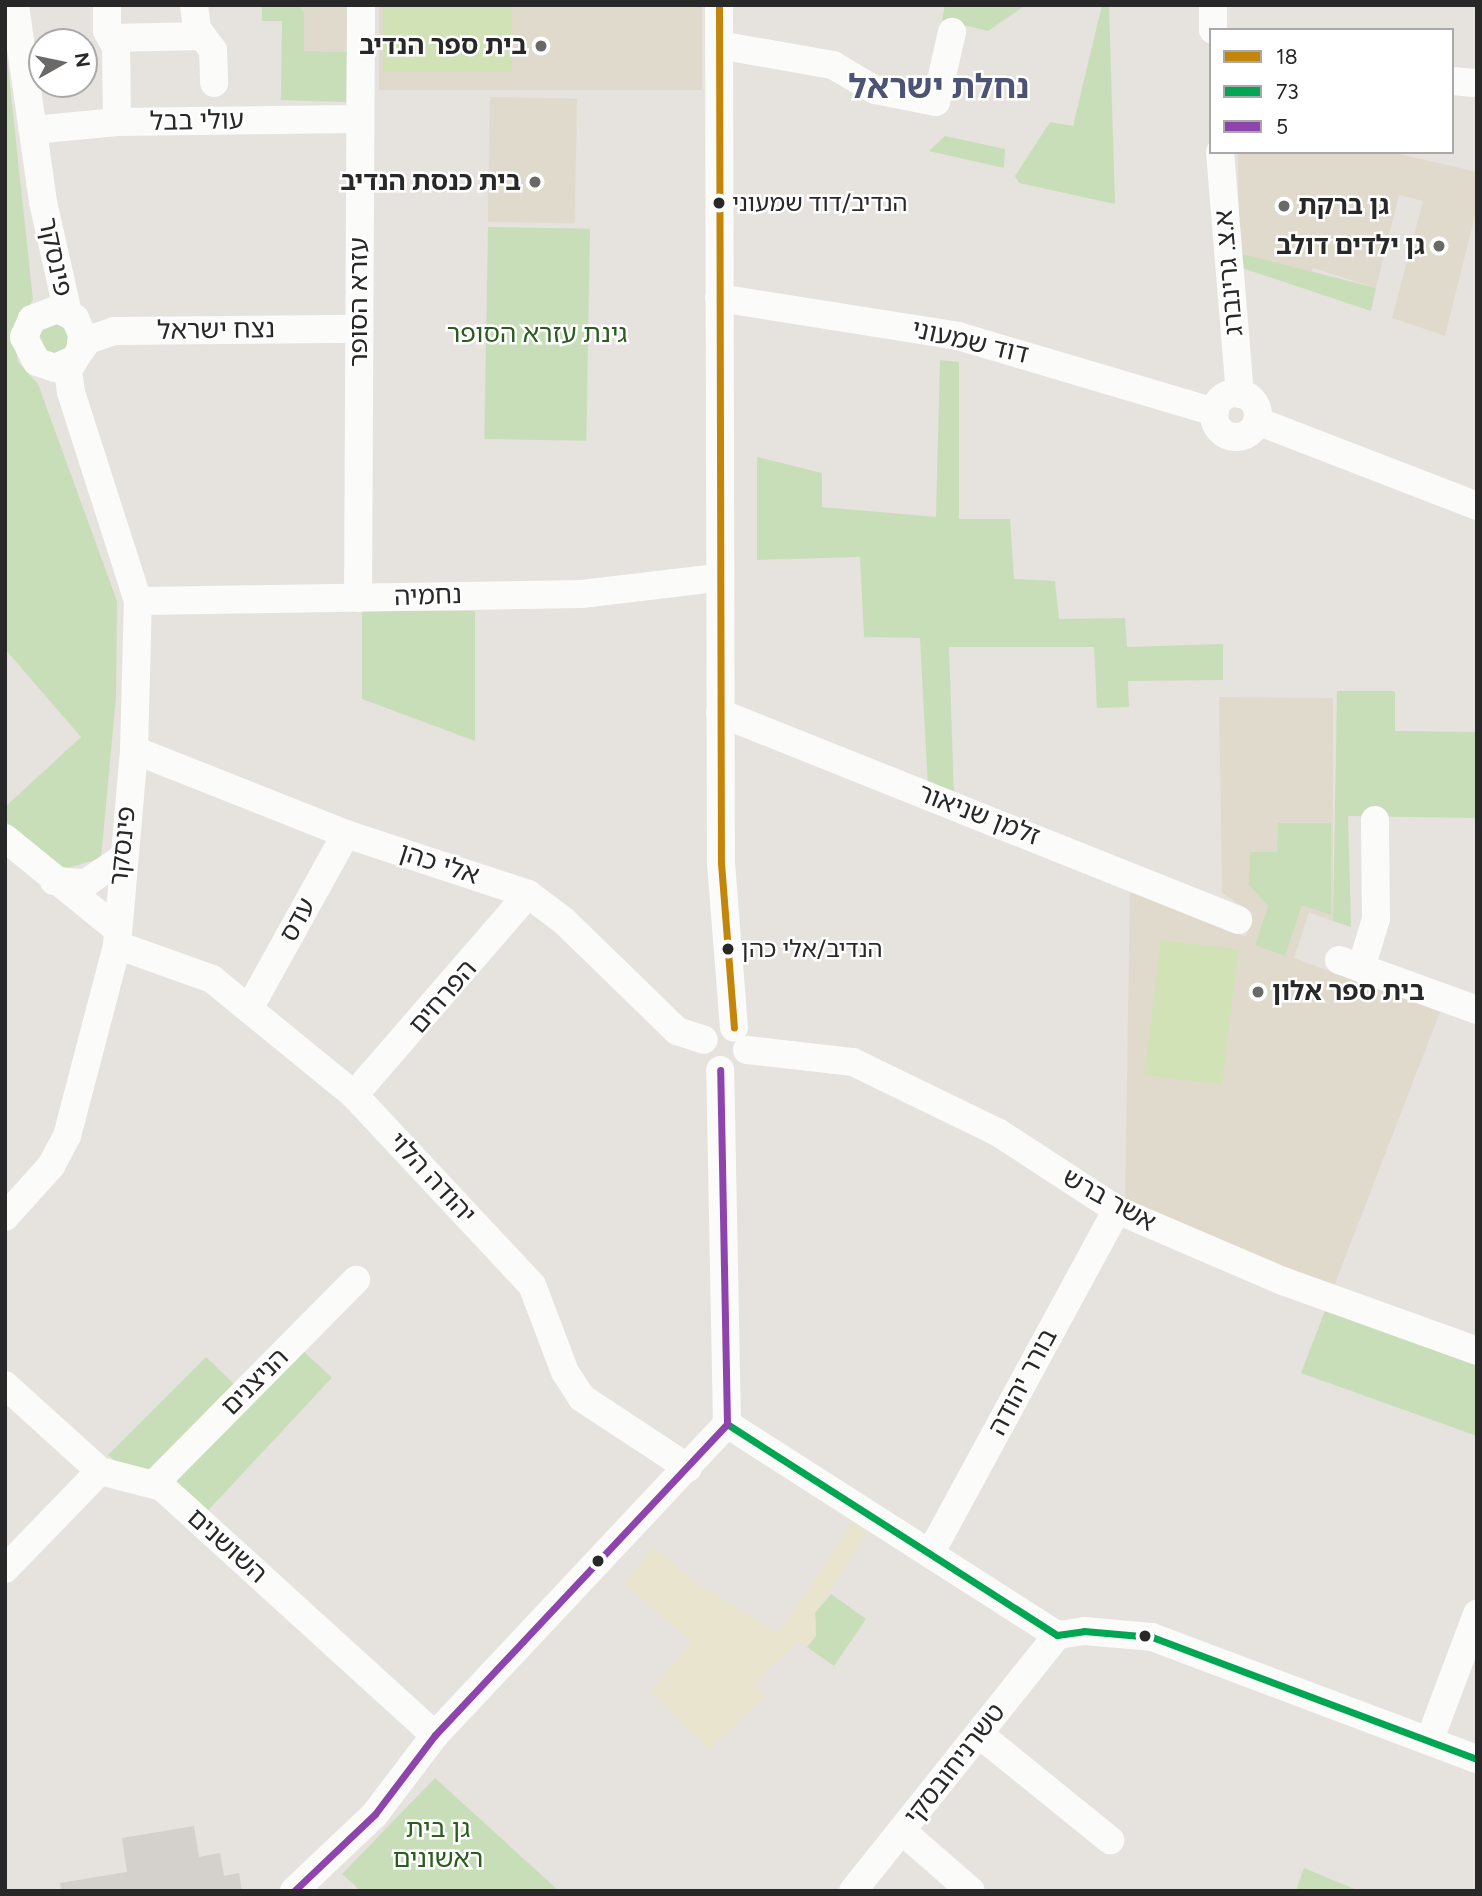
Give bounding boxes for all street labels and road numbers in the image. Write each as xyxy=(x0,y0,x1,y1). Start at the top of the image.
street label: עולי בבל xyxy=(150,105,244,137)
street label: א.צ. גרינברג xyxy=(1208,209,1250,337)
street label: פינסקר xyxy=(31,215,79,299)
street label: עזרא הסופר xyxy=(343,237,375,367)
street label: נצח ישראל xyxy=(157,313,275,347)
street label: דוד שמעוני xyxy=(909,313,1031,371)
street label: נחמיה xyxy=(394,579,462,613)
street label: זלמן שניאור xyxy=(914,778,1044,852)
street label: פינסקר xyxy=(103,805,143,887)
street label: אלי כהן xyxy=(395,836,483,892)
street label: עדס xyxy=(273,893,323,947)
street label: הפרחים xyxy=(403,954,483,1040)
street label: יהודה הלוי xyxy=(382,1126,482,1230)
street label: אשר ברש xyxy=(1057,1162,1161,1238)
street label: בורר יהודה xyxy=(982,1323,1064,1441)
street label: הניצנים xyxy=(215,1342,295,1422)
street label: השושנים xyxy=(181,1502,273,1590)
street label: טשרניחובסקי xyxy=(898,1697,1012,1831)

